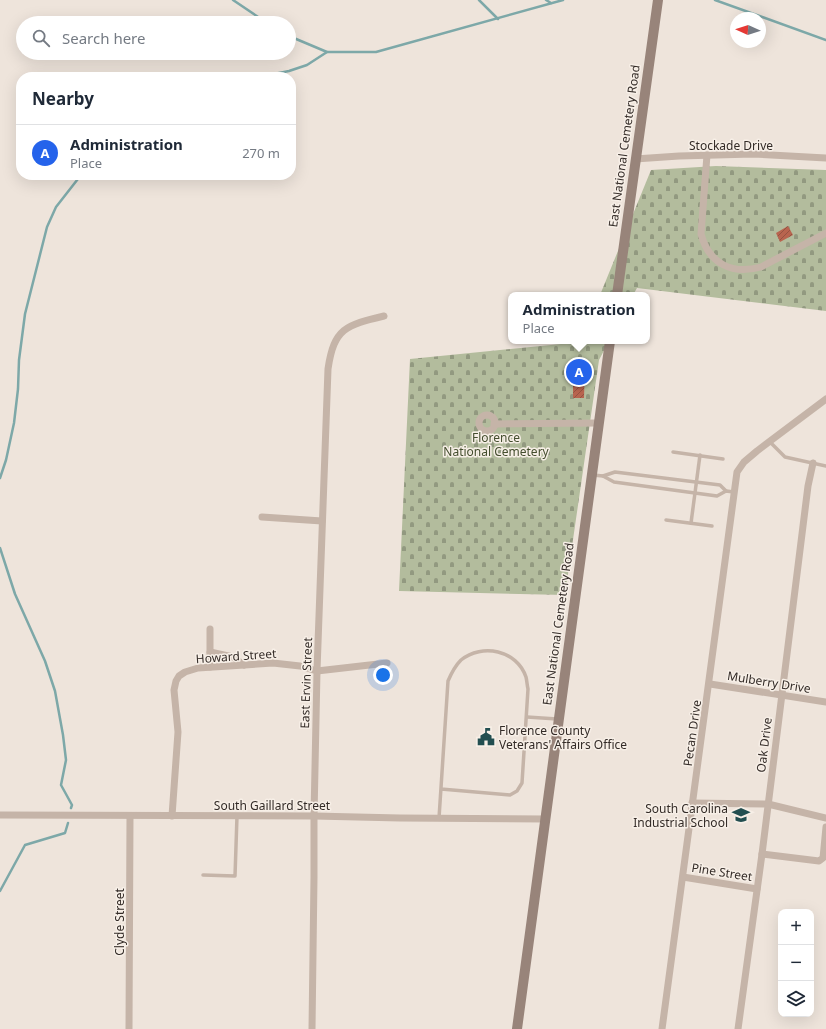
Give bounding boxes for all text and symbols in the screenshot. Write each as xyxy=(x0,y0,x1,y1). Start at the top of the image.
north arrow xyxy=(730,12,766,48)
search box xyxy=(16,16,296,60)
icon: search xyxy=(30,27,52,49)
text: Search here xyxy=(62,28,145,48)
street label: East National Cemetery Road xyxy=(604,64,644,228)
text: Nearby xyxy=(32,87,94,110)
text: Administration xyxy=(70,134,183,154)
street label: Stockade Drive xyxy=(689,137,773,154)
text: A xyxy=(41,144,50,162)
text: 270 m xyxy=(242,144,280,162)
text: Place xyxy=(70,154,102,172)
popup xyxy=(508,292,650,344)
text: Administration xyxy=(523,299,635,319)
text: Place xyxy=(523,319,555,337)
pin: A xyxy=(566,357,592,387)
park label: Florence National Cemetery xyxy=(443,429,550,460)
street label: East National Cemetery Road xyxy=(538,542,578,706)
street label: East Ervin Street xyxy=(296,636,316,729)
street label: Howard Street xyxy=(195,645,278,667)
your location xyxy=(373,665,393,685)
street label: Mulberry Drive xyxy=(726,667,812,697)
street label: Pecan Drive xyxy=(679,699,705,767)
street label: Oak Drive xyxy=(752,716,776,773)
place label: Florence County Veterans' Affairs Office xyxy=(499,722,627,753)
public building icon: Florence County Veterans' Affairs Office xyxy=(476,727,496,747)
street label: South Gaillard Street xyxy=(214,797,331,814)
place label: South Carolina Industrial School xyxy=(633,800,728,831)
school or university icon: South Carolina Industrial School xyxy=(731,805,751,825)
street label: Pine Street xyxy=(690,859,754,885)
street label: Clyde Street xyxy=(111,888,128,956)
map controls xyxy=(778,909,814,1017)
button: + xyxy=(778,909,814,945)
button: − xyxy=(778,945,814,981)
button: layers xyxy=(778,981,814,1017)

